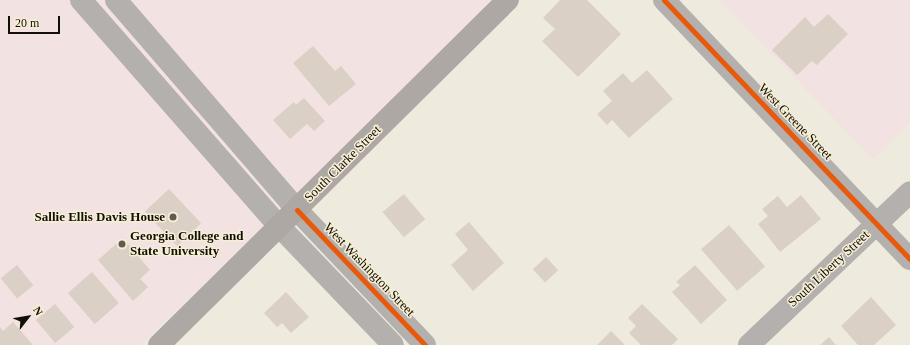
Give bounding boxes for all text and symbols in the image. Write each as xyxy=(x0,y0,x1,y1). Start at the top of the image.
scale bar xyxy=(10,8,62,34)
text: 20 m xyxy=(15,16,39,30)
street label: West Greene Street xyxy=(755,81,835,163)
street label: South Clarke Street xyxy=(301,122,385,206)
place label: Sallie Ellis Davis House xyxy=(35,209,165,225)
marker: Sallie Ellis Davis House xyxy=(168,212,178,222)
street label: West Washington Street xyxy=(320,220,418,320)
street label: South Liberty Street xyxy=(785,227,873,311)
place label: Georgia College and State University xyxy=(130,229,243,260)
marker: Georgia College and State University xyxy=(117,239,127,249)
north arrow xyxy=(8,297,48,337)
text: N xyxy=(31,304,45,317)

